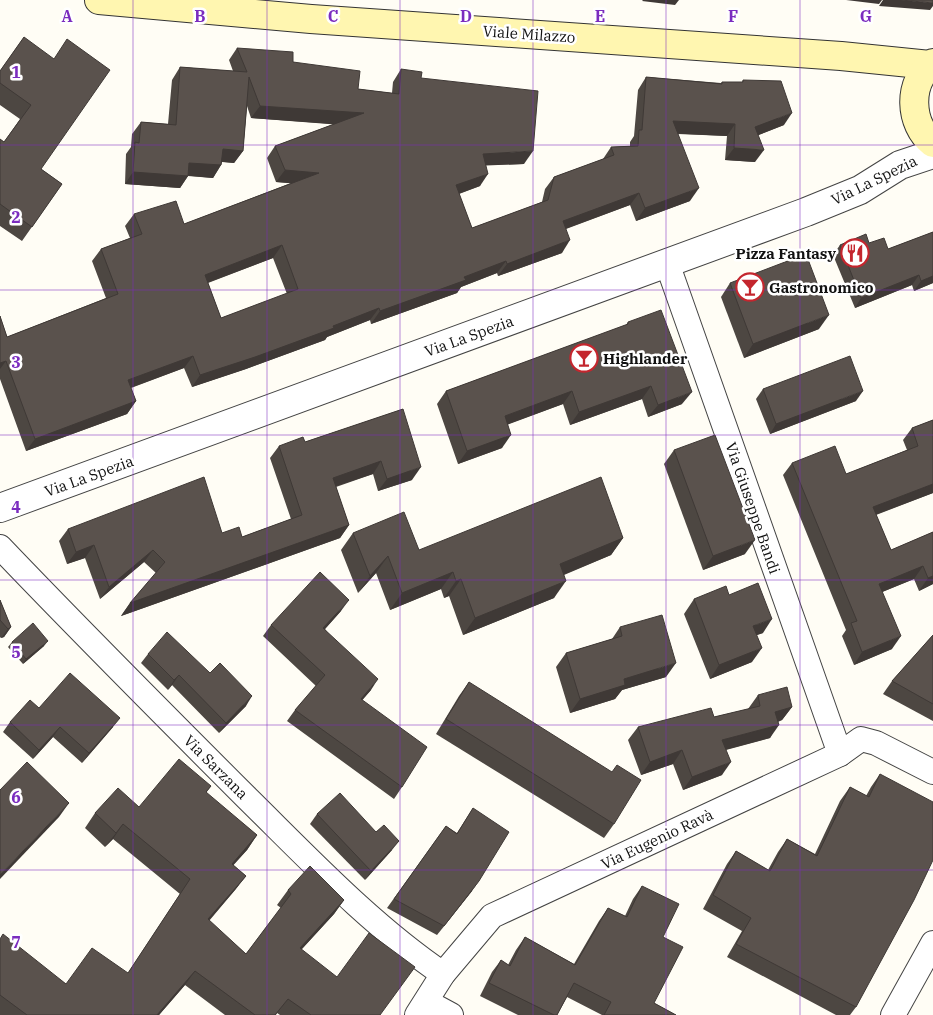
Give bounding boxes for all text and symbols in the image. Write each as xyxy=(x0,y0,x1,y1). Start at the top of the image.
text: A xyxy=(61,6,73,26)
text: B xyxy=(194,6,206,26)
text: C xyxy=(328,6,338,26)
text: D xyxy=(460,6,472,26)
text: E xyxy=(595,6,605,26)
text: F xyxy=(728,6,738,26)
text: G xyxy=(860,6,872,26)
street label: Viale Milazzo xyxy=(482,21,576,47)
text: 1 xyxy=(11,62,21,82)
street label: Via La Spezia xyxy=(828,151,920,209)
text: 2 xyxy=(11,207,21,227)
restaurant icon: Pizza Fantasy xyxy=(840,238,870,268)
place label: Pizza Fantasy xyxy=(735,244,836,263)
bar icon: Gastronomico xyxy=(735,272,765,302)
place label: Gastronomico xyxy=(769,278,874,297)
street label: Via La Spezia xyxy=(422,311,516,361)
bar icon: Highlander xyxy=(569,343,599,373)
place label: Highlander xyxy=(603,349,688,368)
text: 3 xyxy=(11,352,21,372)
street label: Via Giuseppe Bandi xyxy=(722,440,785,577)
street label: Via La Spezia xyxy=(42,451,136,501)
text: 4 xyxy=(11,497,21,517)
text: 5 xyxy=(11,642,21,662)
street label: Via Sarzana xyxy=(180,731,252,803)
text: 6 xyxy=(11,787,21,807)
street label: Via Eugenio Ravà xyxy=(598,805,716,873)
text: 7 xyxy=(11,932,21,952)

